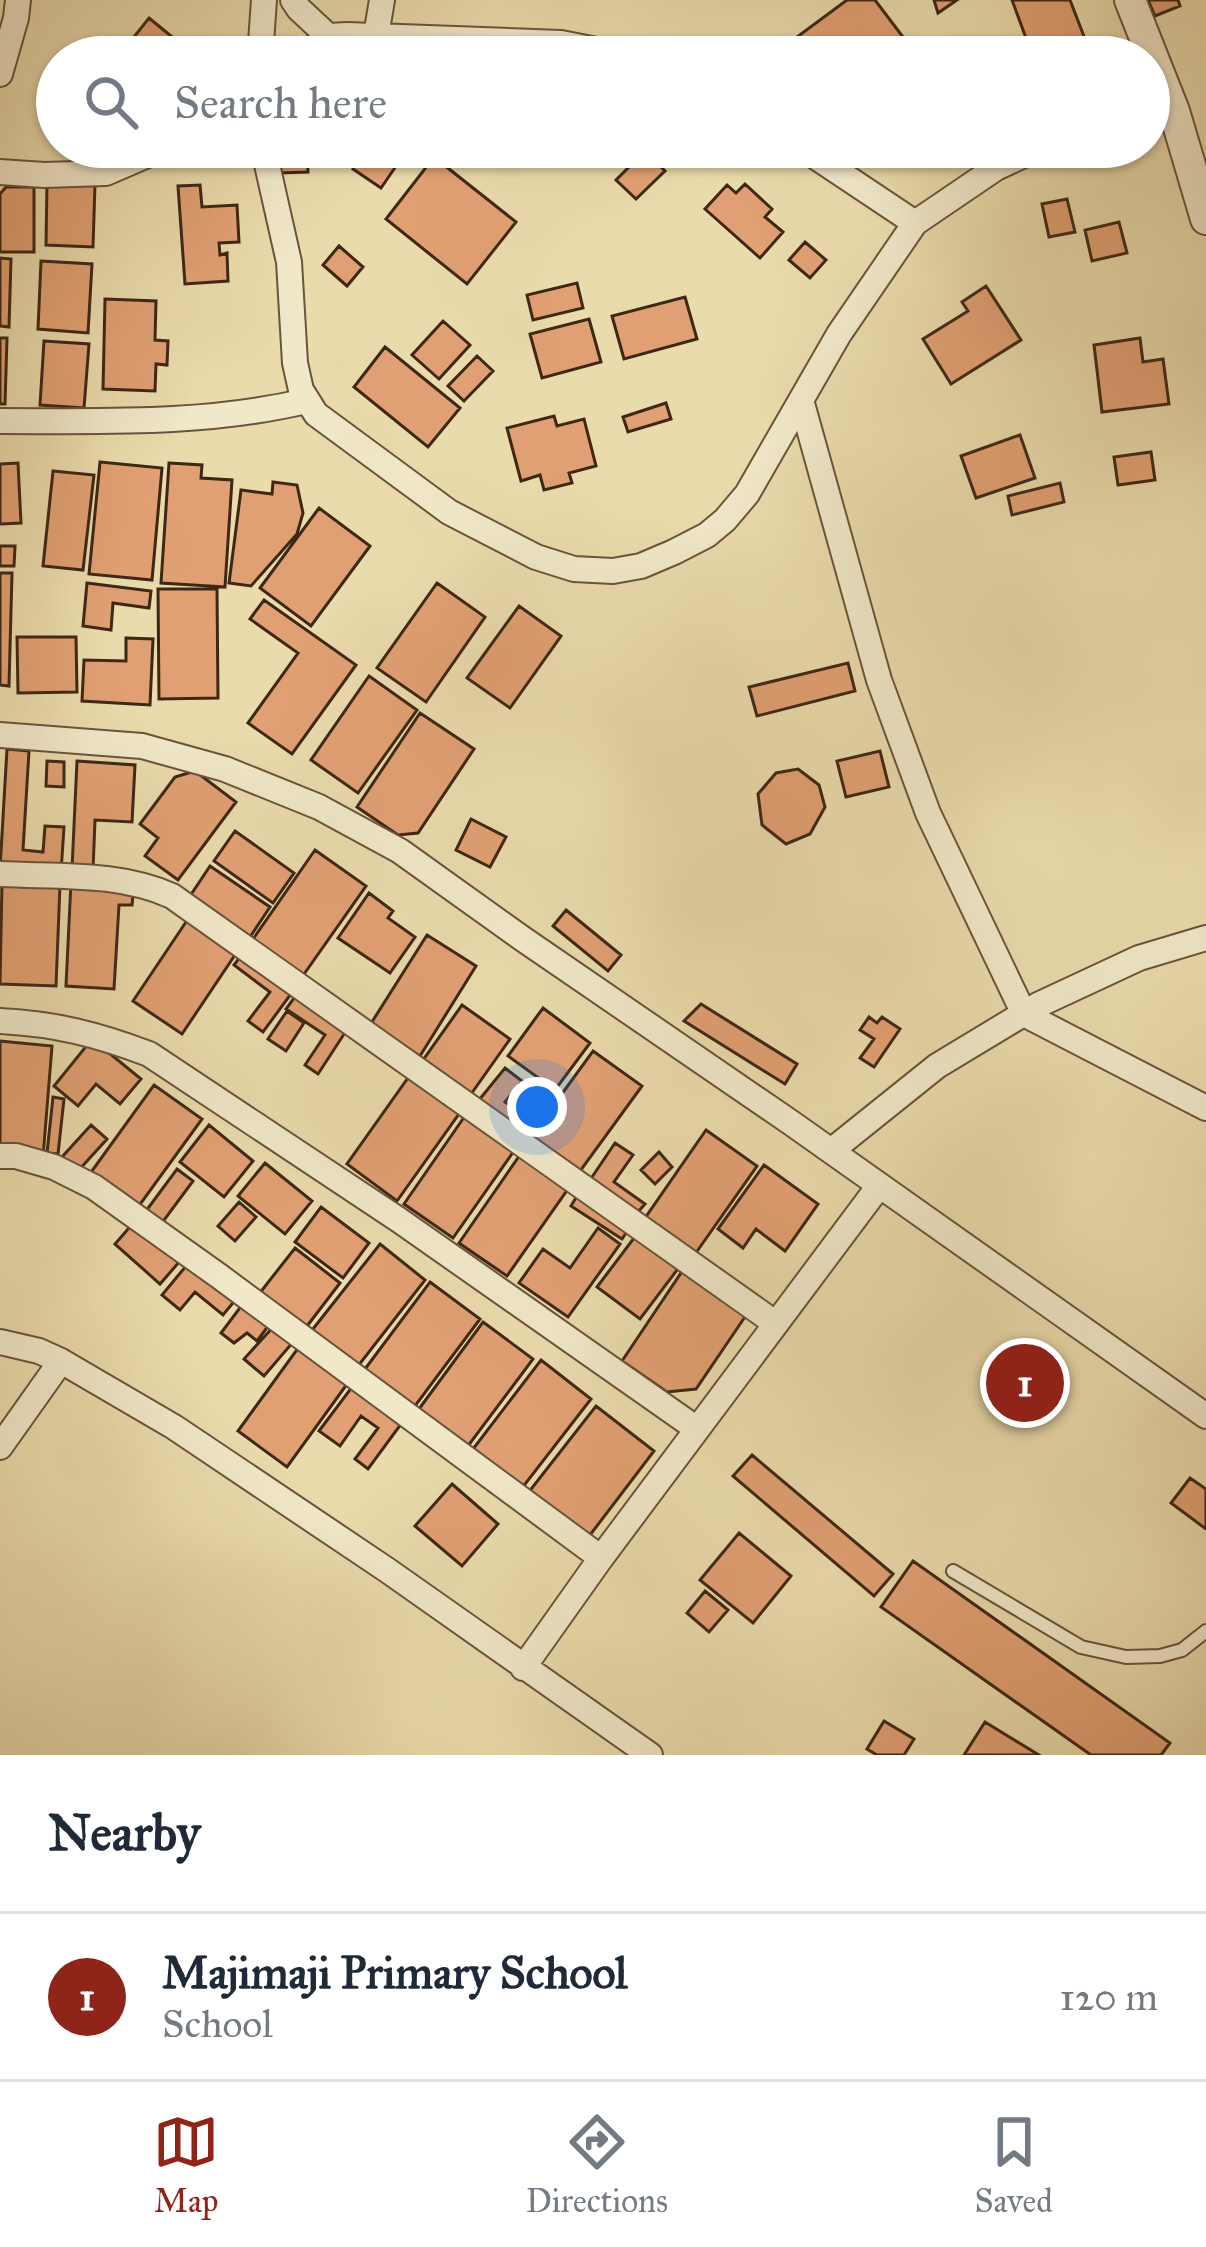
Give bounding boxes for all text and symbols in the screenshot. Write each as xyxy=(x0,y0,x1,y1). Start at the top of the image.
search box xyxy=(36,36,1170,168)
icon: search xyxy=(78,69,144,135)
text: Search here xyxy=(174,75,387,130)
your location xyxy=(507,1077,567,1137)
pin: 1 xyxy=(986,1338,1064,1428)
text: Nearby xyxy=(48,1802,200,1864)
text: Majimaji Primary School xyxy=(162,1945,628,2000)
text: 1 xyxy=(79,1973,95,2021)
text: 120 m xyxy=(1059,1973,1158,2021)
text: School xyxy=(162,2000,273,2048)
tab: Map xyxy=(153,2109,219,2221)
tab: Directions xyxy=(526,2109,668,2221)
tab: Saved xyxy=(974,2109,1053,2221)

